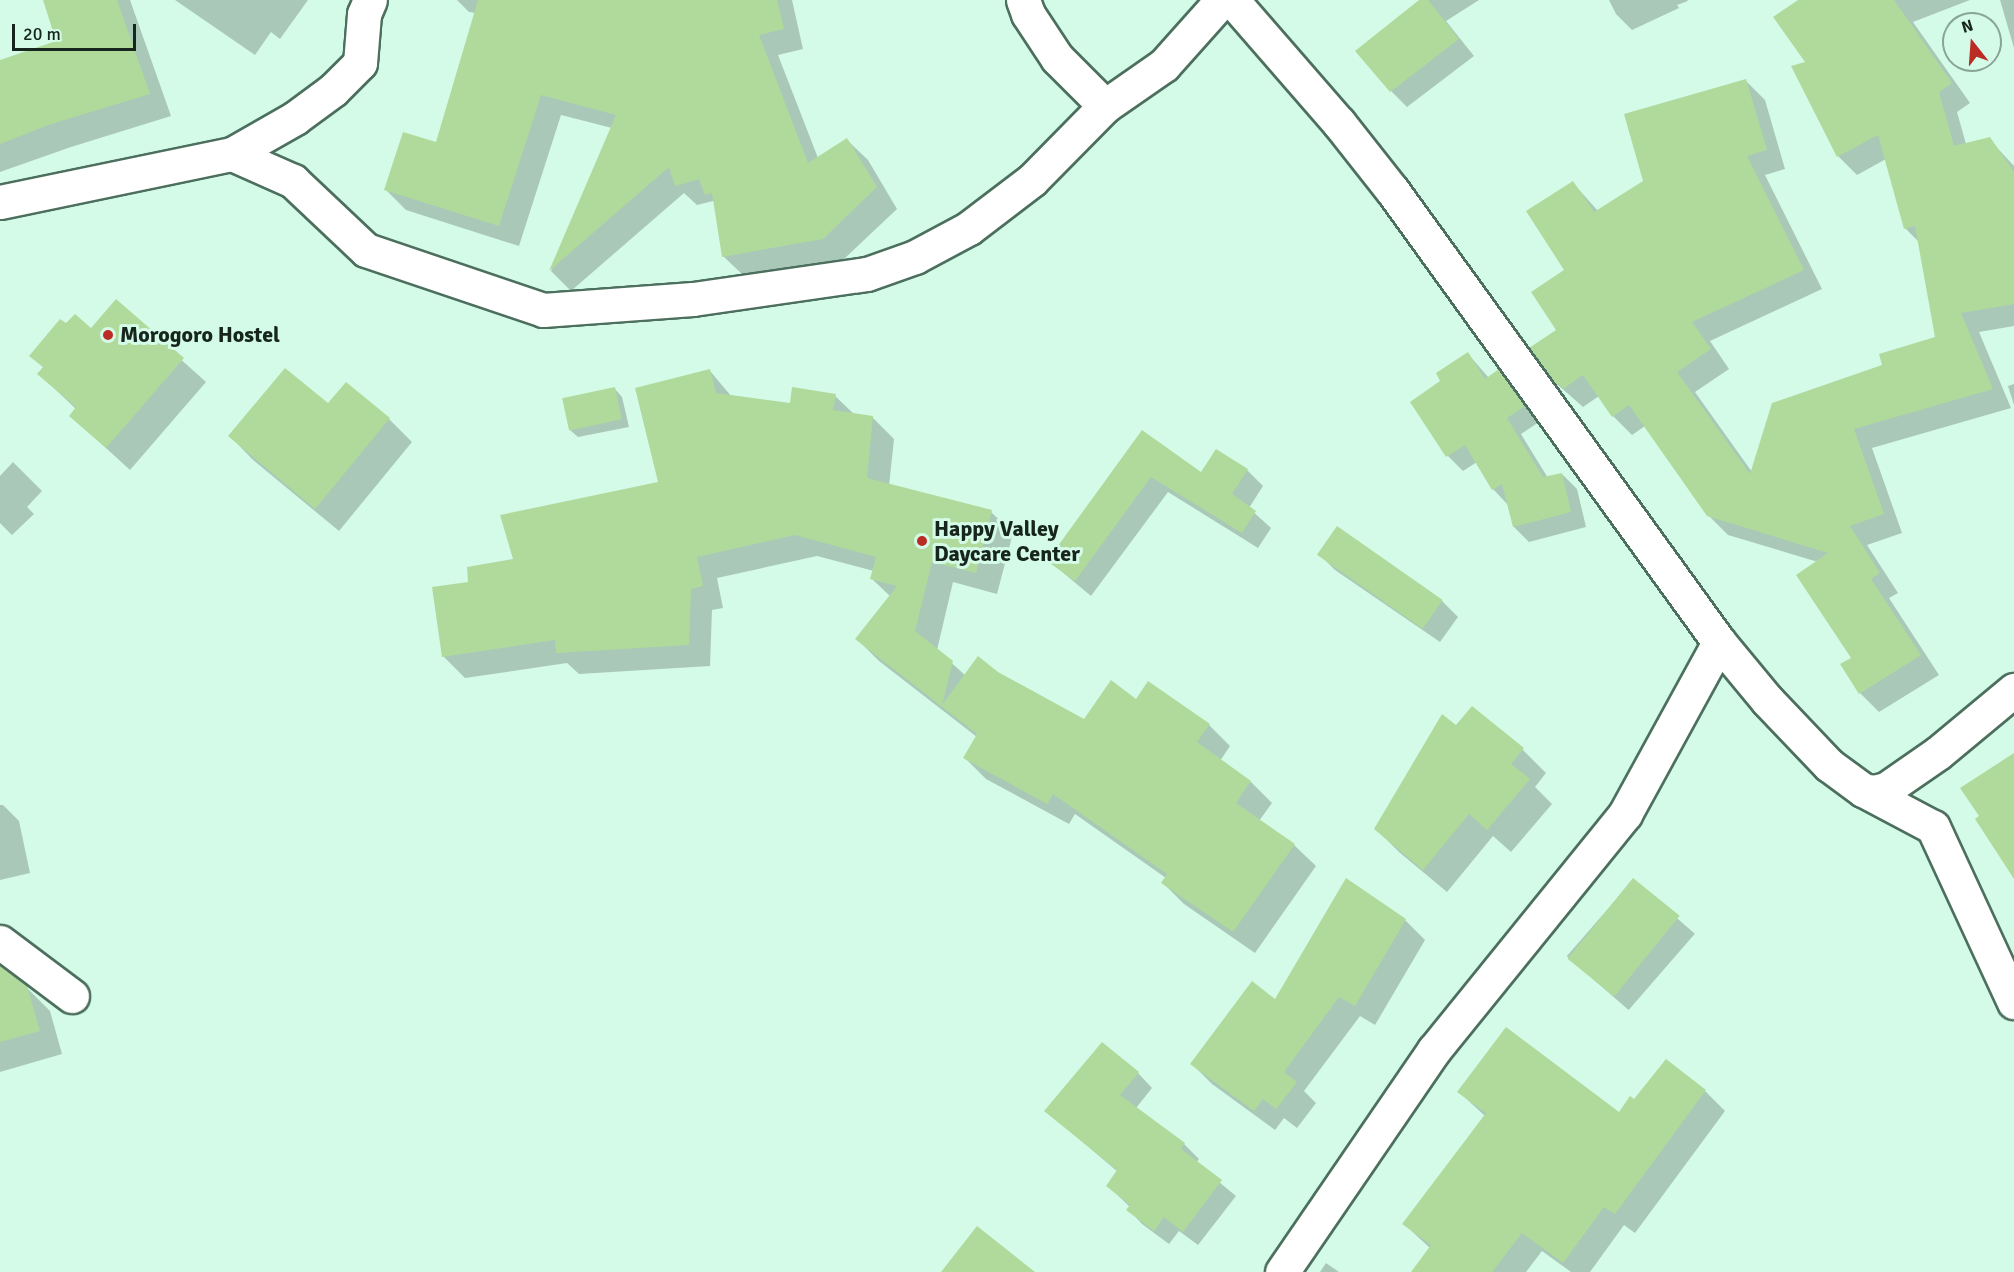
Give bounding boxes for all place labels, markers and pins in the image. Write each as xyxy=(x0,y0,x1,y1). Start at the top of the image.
place label: Morogoro Hostel xyxy=(120,322,280,348)
marker: Morogoro Hostel xyxy=(101,328,115,342)
place label: Happy Valley Daycare Center xyxy=(934,515,1080,566)
marker: Happy Valley Daycare Center xyxy=(915,534,929,548)

